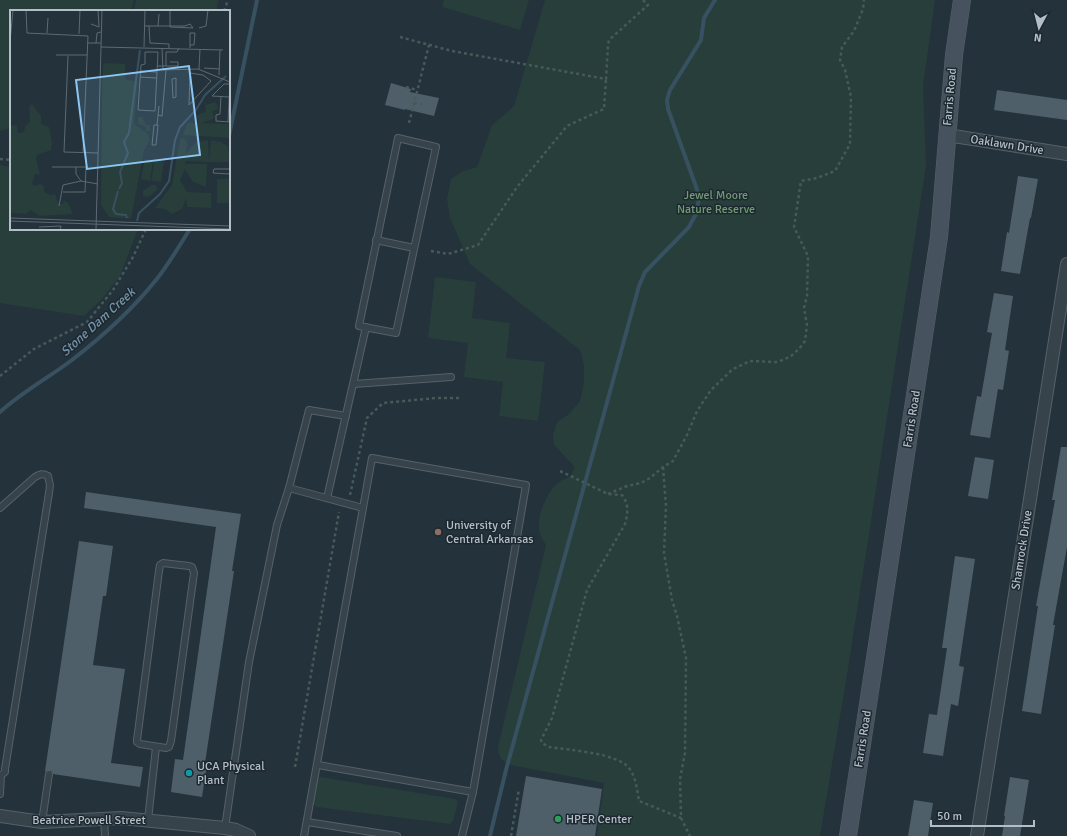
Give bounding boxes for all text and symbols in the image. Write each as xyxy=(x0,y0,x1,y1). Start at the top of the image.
north arrow xyxy=(1019,8,1059,48)
inset map xyxy=(10,10,230,230)
text: N xyxy=(1033,31,1042,44)
street label: Farris Road xyxy=(940,68,960,126)
street label: Oaklawn Drive xyxy=(969,132,1045,158)
park label: Jewel Moore Nature Reserve xyxy=(677,188,755,217)
water label: Stone Dam Creek xyxy=(57,283,140,360)
street label: Farris Road xyxy=(900,389,924,449)
street label: Shamrock Drive xyxy=(1008,509,1036,591)
place label: University of Central Arkansas xyxy=(446,518,533,547)
marker: University of Central Arkansas xyxy=(433,527,443,537)
street label: Farris Road xyxy=(851,709,875,769)
place label: UCA Physical Plant xyxy=(197,759,265,788)
marker: UCA Physical Plant xyxy=(184,768,194,778)
scale bar xyxy=(931,802,1034,828)
text: 50 m xyxy=(937,809,962,824)
place label: HPER Center xyxy=(566,812,632,827)
street label: Beatrice Powell Street xyxy=(32,813,146,828)
marker: HPER Center xyxy=(553,814,563,824)

